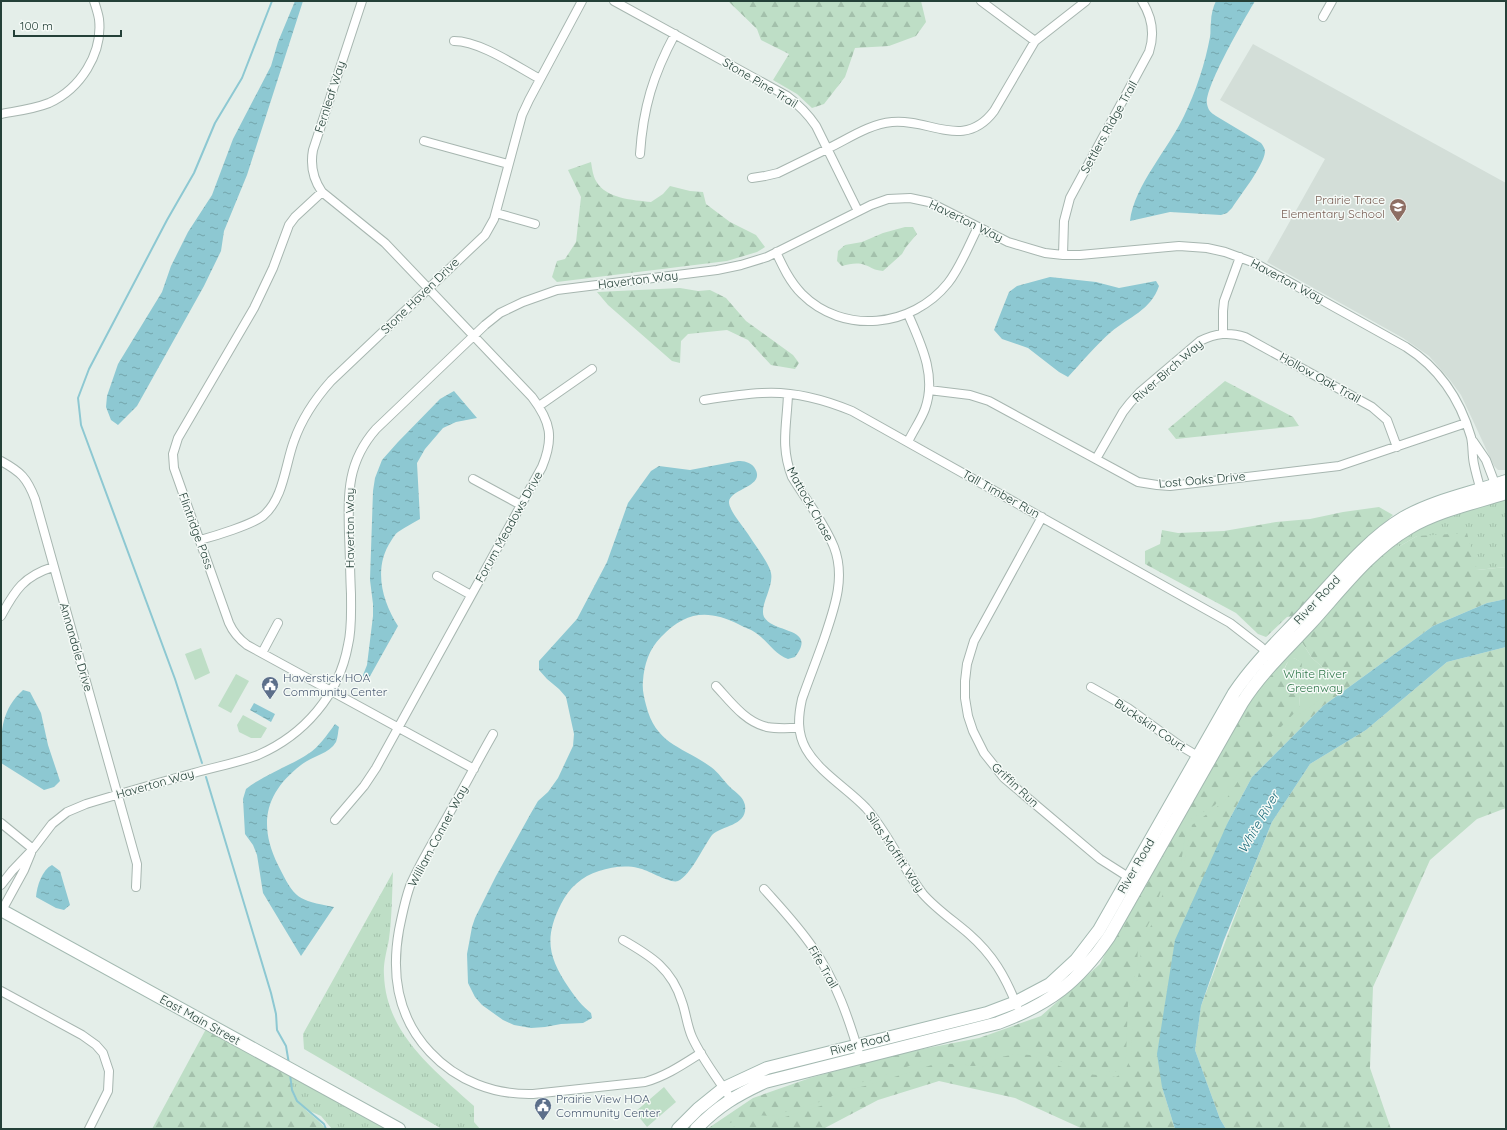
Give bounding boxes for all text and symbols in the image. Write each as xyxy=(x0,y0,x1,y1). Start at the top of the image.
scale bar xyxy=(14,12,121,38)
text: 100 m xyxy=(20,18,53,33)
street label: Stone Pine Trail xyxy=(720,54,801,111)
street label: Fernleaf Way xyxy=(311,59,348,135)
street label: Settlers Ridge Trail xyxy=(1077,78,1140,176)
place label: Prairie Trace Elementary School xyxy=(1281,192,1385,221)
street label: Haverton Way xyxy=(927,196,1006,245)
school or university icon: Prairie Trace Elementary School xyxy=(1388,197,1408,222)
street label: Stone Haven Drive xyxy=(377,254,462,337)
street label: Haverton Way xyxy=(1248,255,1326,306)
street label: Haverton Way xyxy=(597,267,679,292)
street label: River Birch Way xyxy=(1129,336,1206,405)
street label: Hollow Oak Trail xyxy=(1277,349,1364,406)
street label: Mattock Chase xyxy=(784,464,837,544)
street label: Tall Timber Run xyxy=(960,466,1043,521)
street label: Forum Meadows Drive xyxy=(472,468,545,585)
street label: Lost Oaks Drive xyxy=(1158,468,1246,491)
street label: Haverton Way xyxy=(342,488,357,568)
street label: Flintridge Pass xyxy=(176,490,217,572)
street label: River Road xyxy=(1290,572,1343,627)
street label: Annandale Drive xyxy=(57,601,96,693)
park label: White River Greenway xyxy=(1283,666,1347,695)
place label: Haverstick HOA Community Center xyxy=(283,670,388,699)
public building icon: Haverstick HOA Community Center xyxy=(260,675,280,700)
street label: Buckskin Court xyxy=(1112,695,1189,754)
street label: Griffin Run xyxy=(989,759,1042,810)
street label: Haverton Way xyxy=(114,765,196,802)
street label: William Conner Way xyxy=(404,782,471,889)
water label: White River xyxy=(1234,787,1283,856)
street label: Silas Moffitt Way xyxy=(863,809,928,895)
street label: River Road xyxy=(1114,835,1157,896)
street label: Fife Trail xyxy=(805,943,842,991)
street label: East Main Street xyxy=(157,991,243,1048)
street label: River Road xyxy=(828,1029,891,1058)
place label: Prairie View HOA Community Center xyxy=(556,1091,661,1120)
public building icon: Prairie View HOA Community Center xyxy=(533,1096,553,1121)

